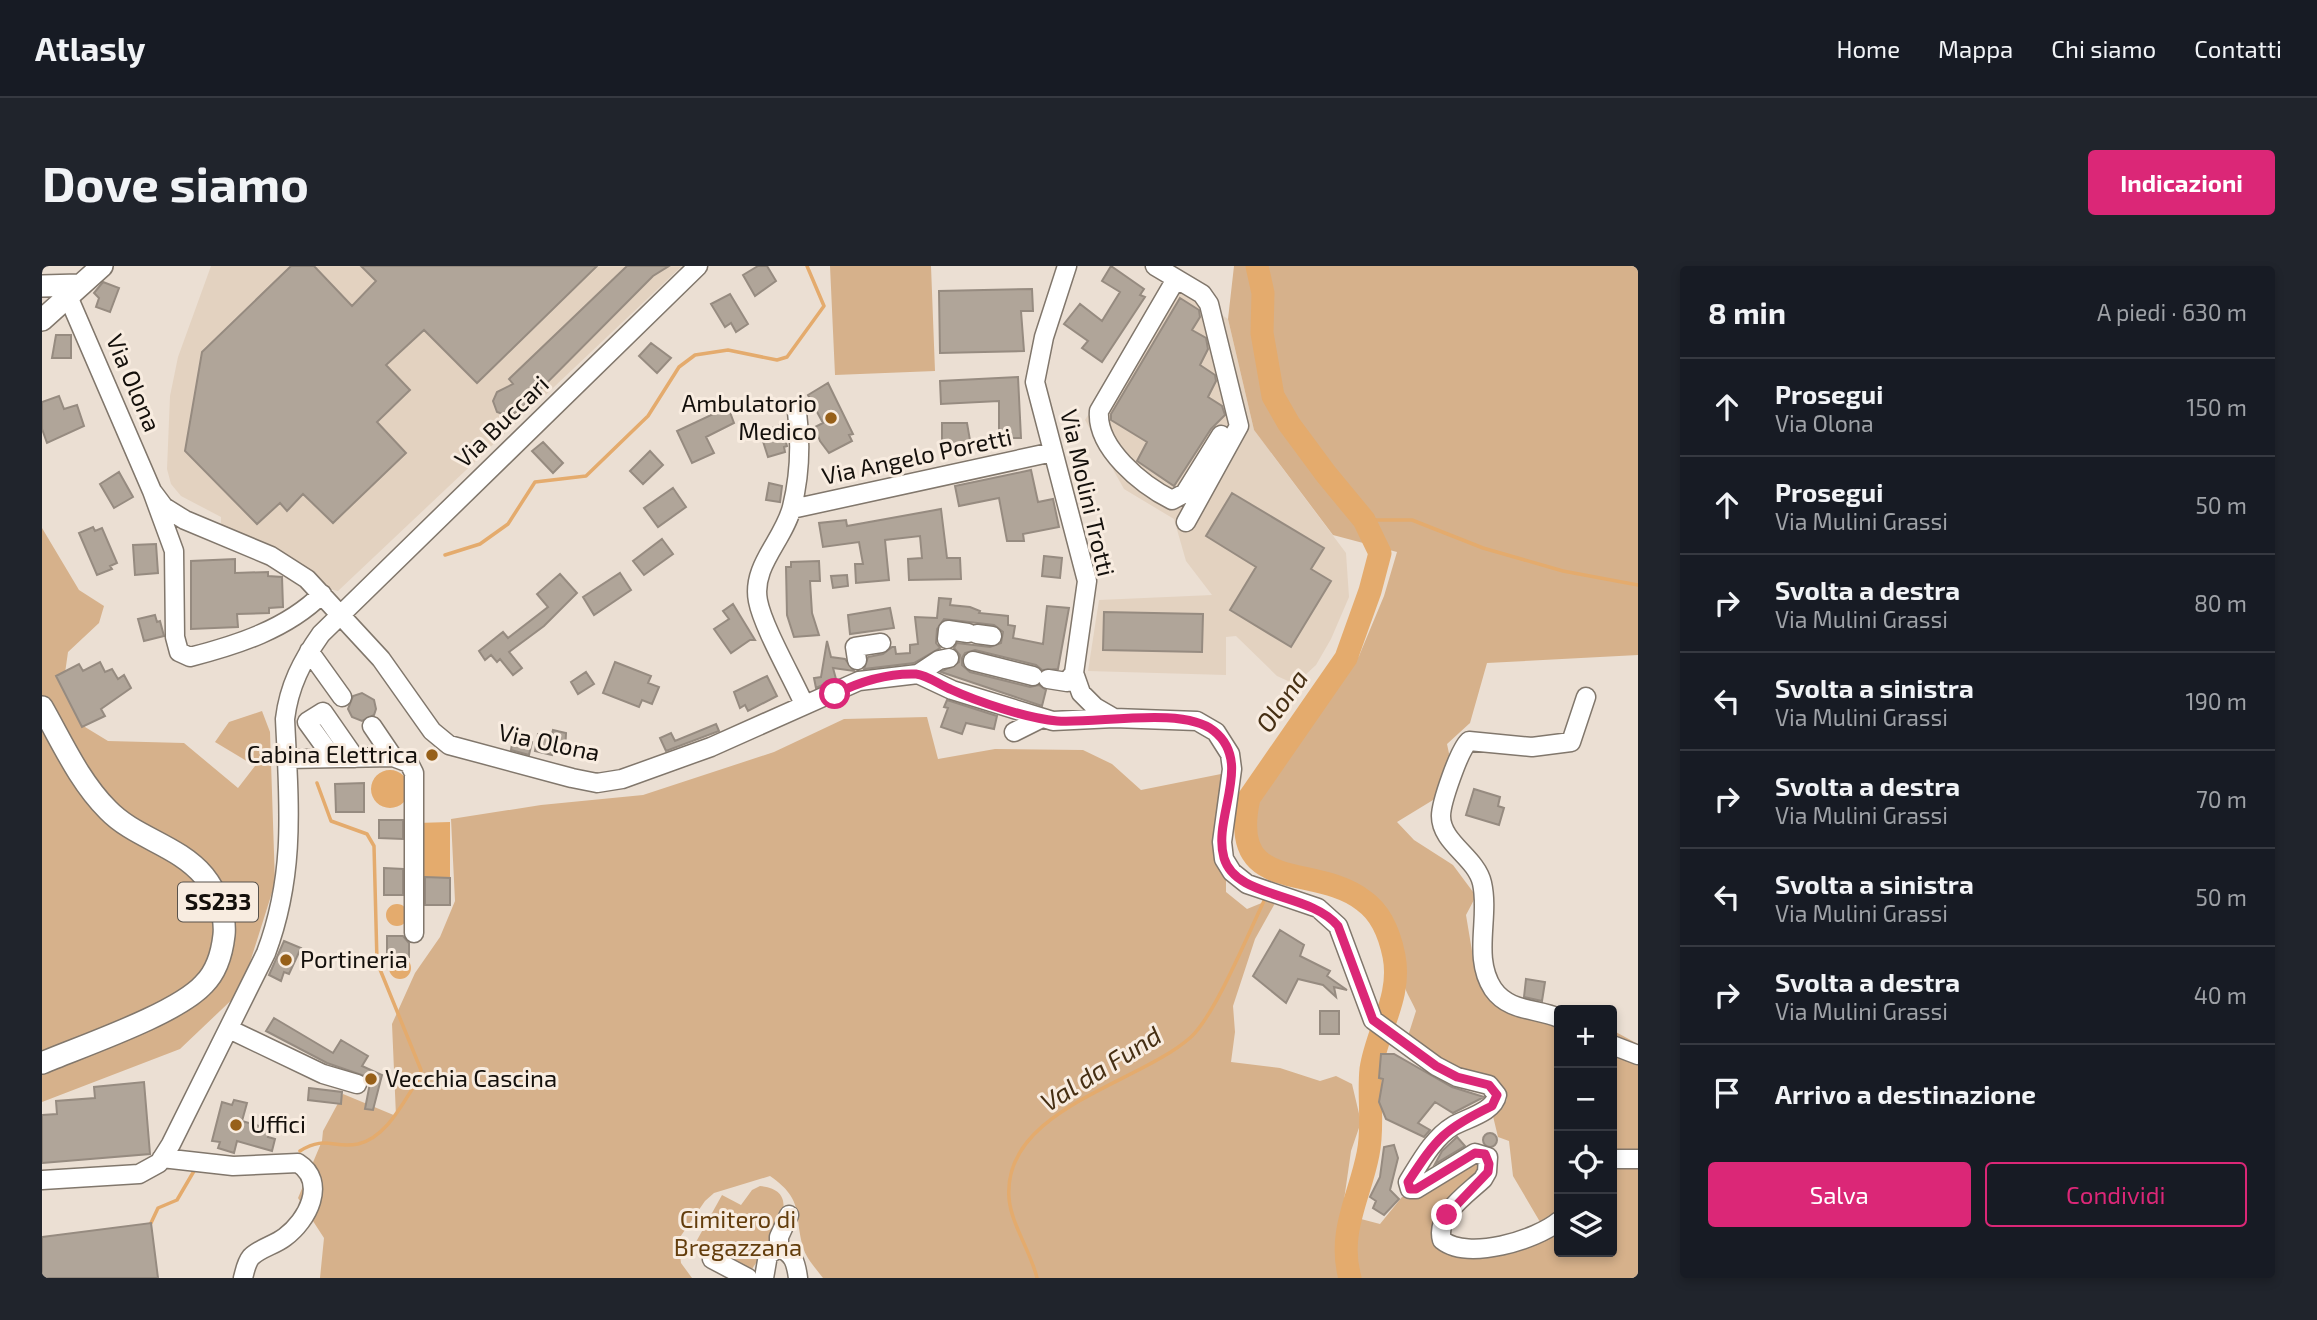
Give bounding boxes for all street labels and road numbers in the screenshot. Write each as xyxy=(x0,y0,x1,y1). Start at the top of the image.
street label: Via Olona xyxy=(101,329,168,435)
street label: Via Buccari xyxy=(448,369,554,473)
street label: Via Molini Trotti xyxy=(1055,406,1122,579)
street label: Via Angelo Poretti xyxy=(819,421,1014,490)
street label: Via Olona xyxy=(496,717,603,766)
road number: SS233 xyxy=(178,882,258,922)

